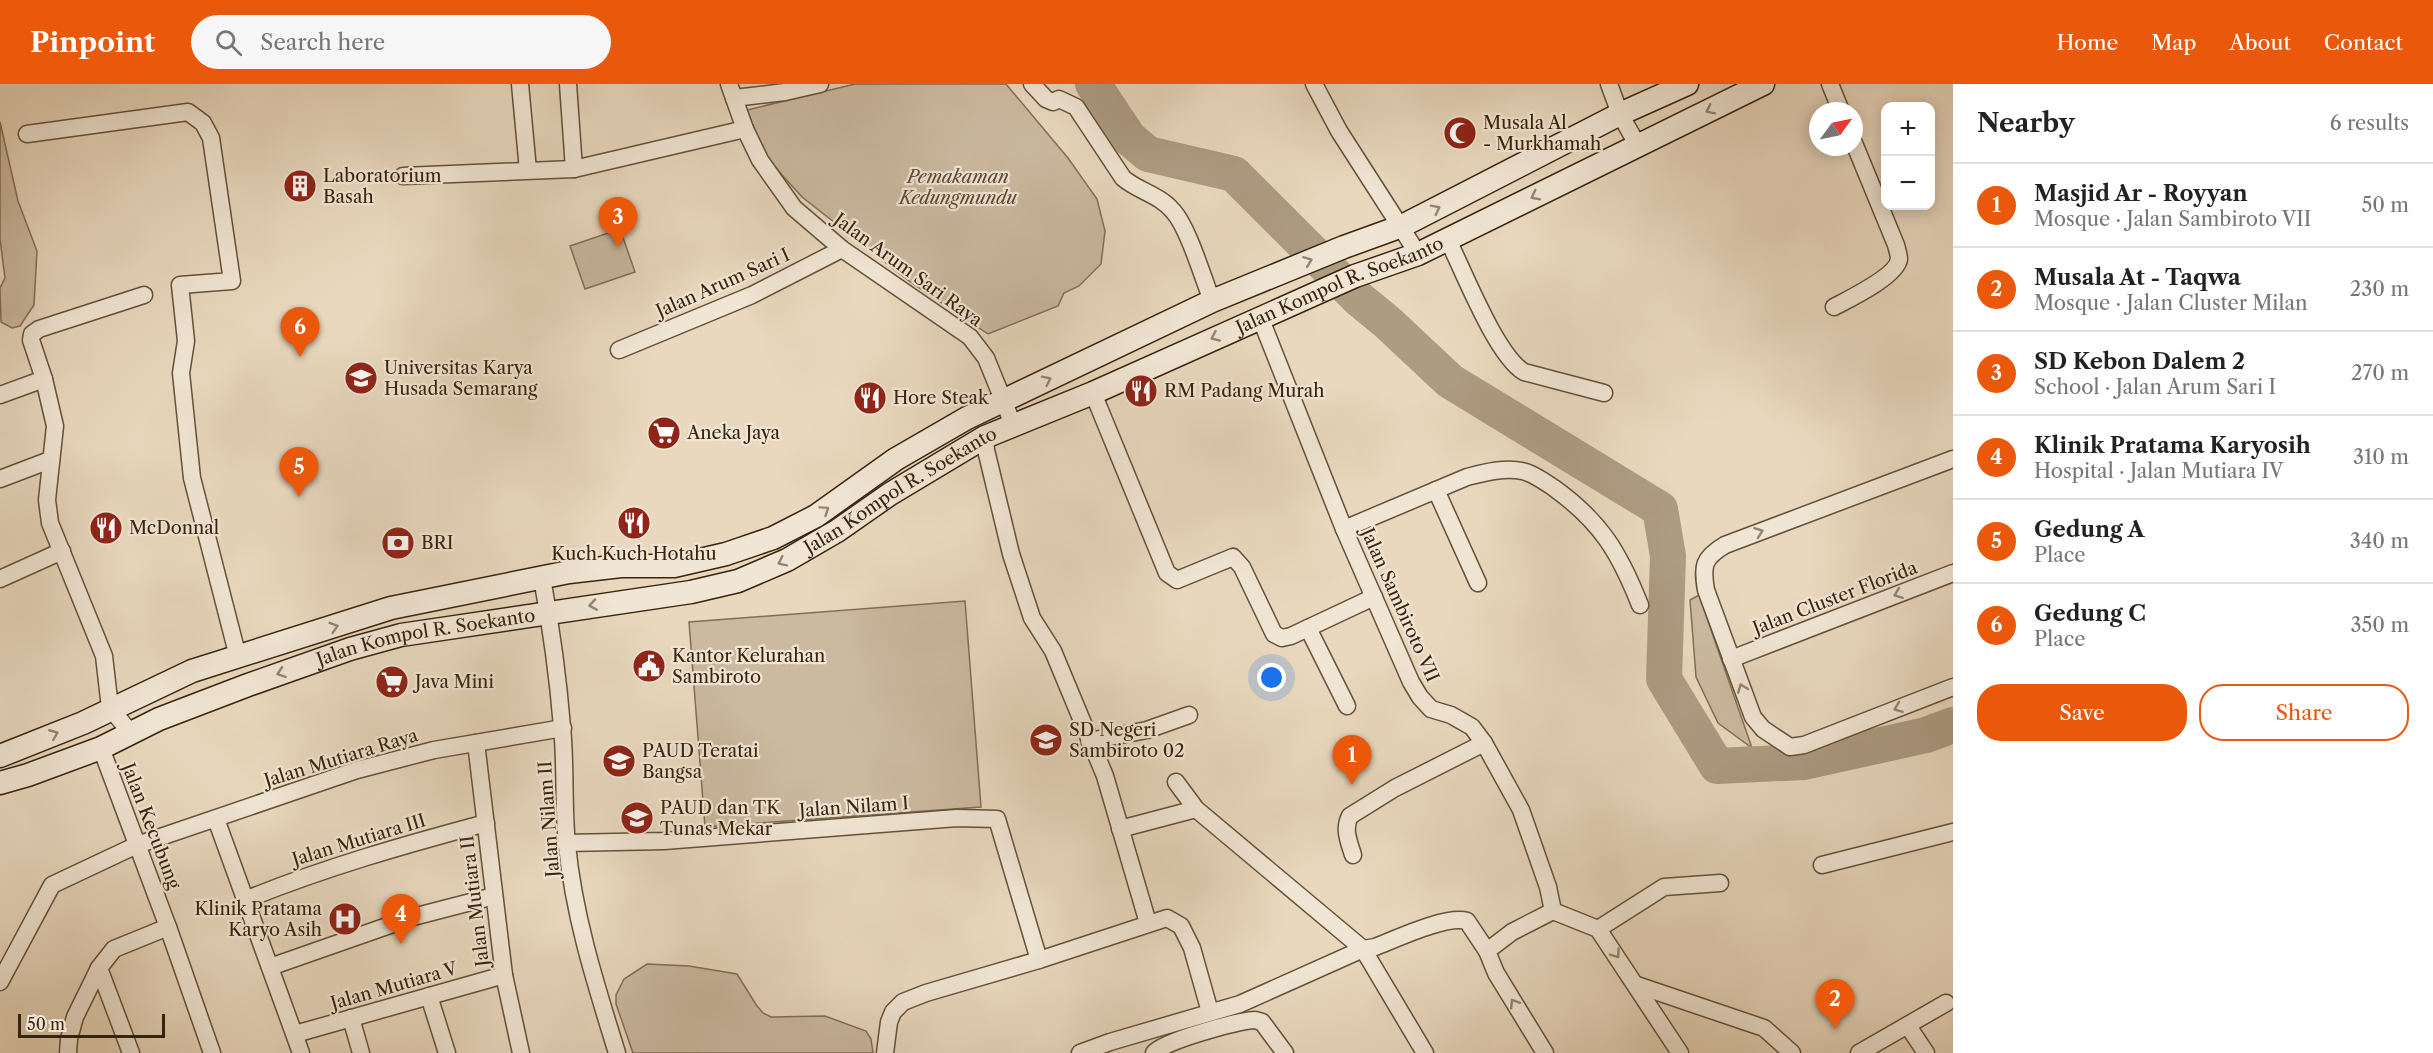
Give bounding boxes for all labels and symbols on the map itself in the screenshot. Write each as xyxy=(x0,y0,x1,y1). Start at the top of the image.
north arrow xyxy=(1809,102,1863,156)
one-way arrow xyxy=(1706,103,1717,114)
place label: Musala Al - Murkhamah xyxy=(1483,112,1601,155)
mosque icon: Musala Al - Murkhamah xyxy=(1442,115,1478,151)
place label: Laboratorium Basah xyxy=(323,165,442,208)
park label: Pemakaman Kedungmundu xyxy=(897,166,1017,209)
building icon: Laboratorium Basah xyxy=(282,168,318,204)
one-way arrow xyxy=(1531,189,1542,200)
pin: 3 xyxy=(598,198,638,247)
one-way arrow xyxy=(1430,204,1441,216)
street label: Jalan Arum Sari Raya xyxy=(827,207,987,332)
street label: Jalan Kompol R. Soekanto xyxy=(1230,232,1447,340)
street label: Jalan Arum Sari I xyxy=(650,244,793,324)
one-way arrow xyxy=(1302,256,1313,268)
pin: 6 xyxy=(280,308,320,357)
one-way arrow xyxy=(1210,330,1221,342)
place label: Universitas Karya Husada Semarang xyxy=(384,357,538,400)
school or university icon: Universitas Karya Husada Semarang xyxy=(343,360,379,396)
restaurant icon: RM Padang Murah xyxy=(1123,373,1159,409)
one-way arrow xyxy=(1041,376,1052,387)
restaurant icon: Hore Steak xyxy=(852,380,888,416)
place label: RM Padang Murah xyxy=(1164,380,1325,402)
place label: Hore Steak xyxy=(893,387,990,409)
supermarket icon: Aneka Jaya xyxy=(646,415,682,451)
place label: Aneka Jaya xyxy=(686,422,781,444)
street label: Jalan Kompol R. Soekanto xyxy=(798,422,1000,560)
pin: 5 xyxy=(280,448,318,497)
restaurant icon: Kuch Kuch Hotahu xyxy=(616,505,652,541)
one-way arrow xyxy=(819,506,830,517)
restaurant icon: McDonnal xyxy=(88,510,124,546)
place label: McDonnal xyxy=(129,517,219,539)
street label: Jalan Sambiroto VII xyxy=(1355,522,1444,685)
bank icon: BRI xyxy=(380,525,416,561)
one-way arrow xyxy=(1753,527,1764,540)
place label: BRI xyxy=(421,532,453,554)
place label: Kuch Kuch Hotahu xyxy=(551,543,717,565)
one-way arrow xyxy=(778,555,789,567)
street label: Jalan Cluster Florida xyxy=(1747,556,1921,641)
one-way arrow xyxy=(1894,587,1905,599)
one-way arrow xyxy=(589,599,598,611)
street label: Jalan Kompol R. Soekanto xyxy=(311,604,537,672)
one-way arrow xyxy=(328,622,339,634)
place label: Kantor Kelurahan Sambiroto xyxy=(672,645,825,688)
public building icon: Kantor Kelurahan Sambiroto xyxy=(631,648,667,684)
your location xyxy=(1257,663,1286,692)
supermarket icon: Java Mini xyxy=(374,664,410,700)
one-way arrow xyxy=(276,666,287,678)
place label: Java Mini xyxy=(412,671,494,693)
one-way arrow xyxy=(1737,683,1749,694)
one-way arrow xyxy=(1894,701,1904,714)
place label: SD Negeri Sambiroto 02 xyxy=(1069,719,1185,762)
school or university icon: SD Negeri Sambiroto 02 xyxy=(1028,722,1064,758)
street label: Jalan Mutiara Raya xyxy=(259,724,421,793)
one-way arrow xyxy=(48,729,59,741)
pin: 1 xyxy=(1332,736,1372,785)
place label: PAUD Teratai Bangsa xyxy=(642,740,759,783)
school or university icon: PAUD Teratai Bangsa xyxy=(601,743,637,779)
street label: Jalan Kecubung xyxy=(116,757,185,893)
street label: Jalan Nilam II xyxy=(534,760,564,881)
street label: Jalan Nilam I xyxy=(795,792,910,822)
place label: PAUD dan TK Tunas Mekar xyxy=(660,797,781,840)
school or university icon: PAUD dan TK Tunas Mekar xyxy=(619,800,655,836)
street label: Jalan Mutiara III xyxy=(287,809,429,872)
street label: Jalan Mutiara II xyxy=(456,834,494,971)
pin: 4 xyxy=(382,894,420,944)
place label: Klinik Pratama Karyo Asih xyxy=(195,898,323,941)
hospital icon: Klinik Pratama Karyo Asih xyxy=(327,901,363,937)
one-way arrow xyxy=(1609,947,1620,958)
street label: Jalan Mutiara V xyxy=(325,957,461,1015)
pin: 2 xyxy=(1816,980,1854,1029)
one-way arrow xyxy=(1510,999,1522,1009)
scale bar xyxy=(18,1011,165,1038)

